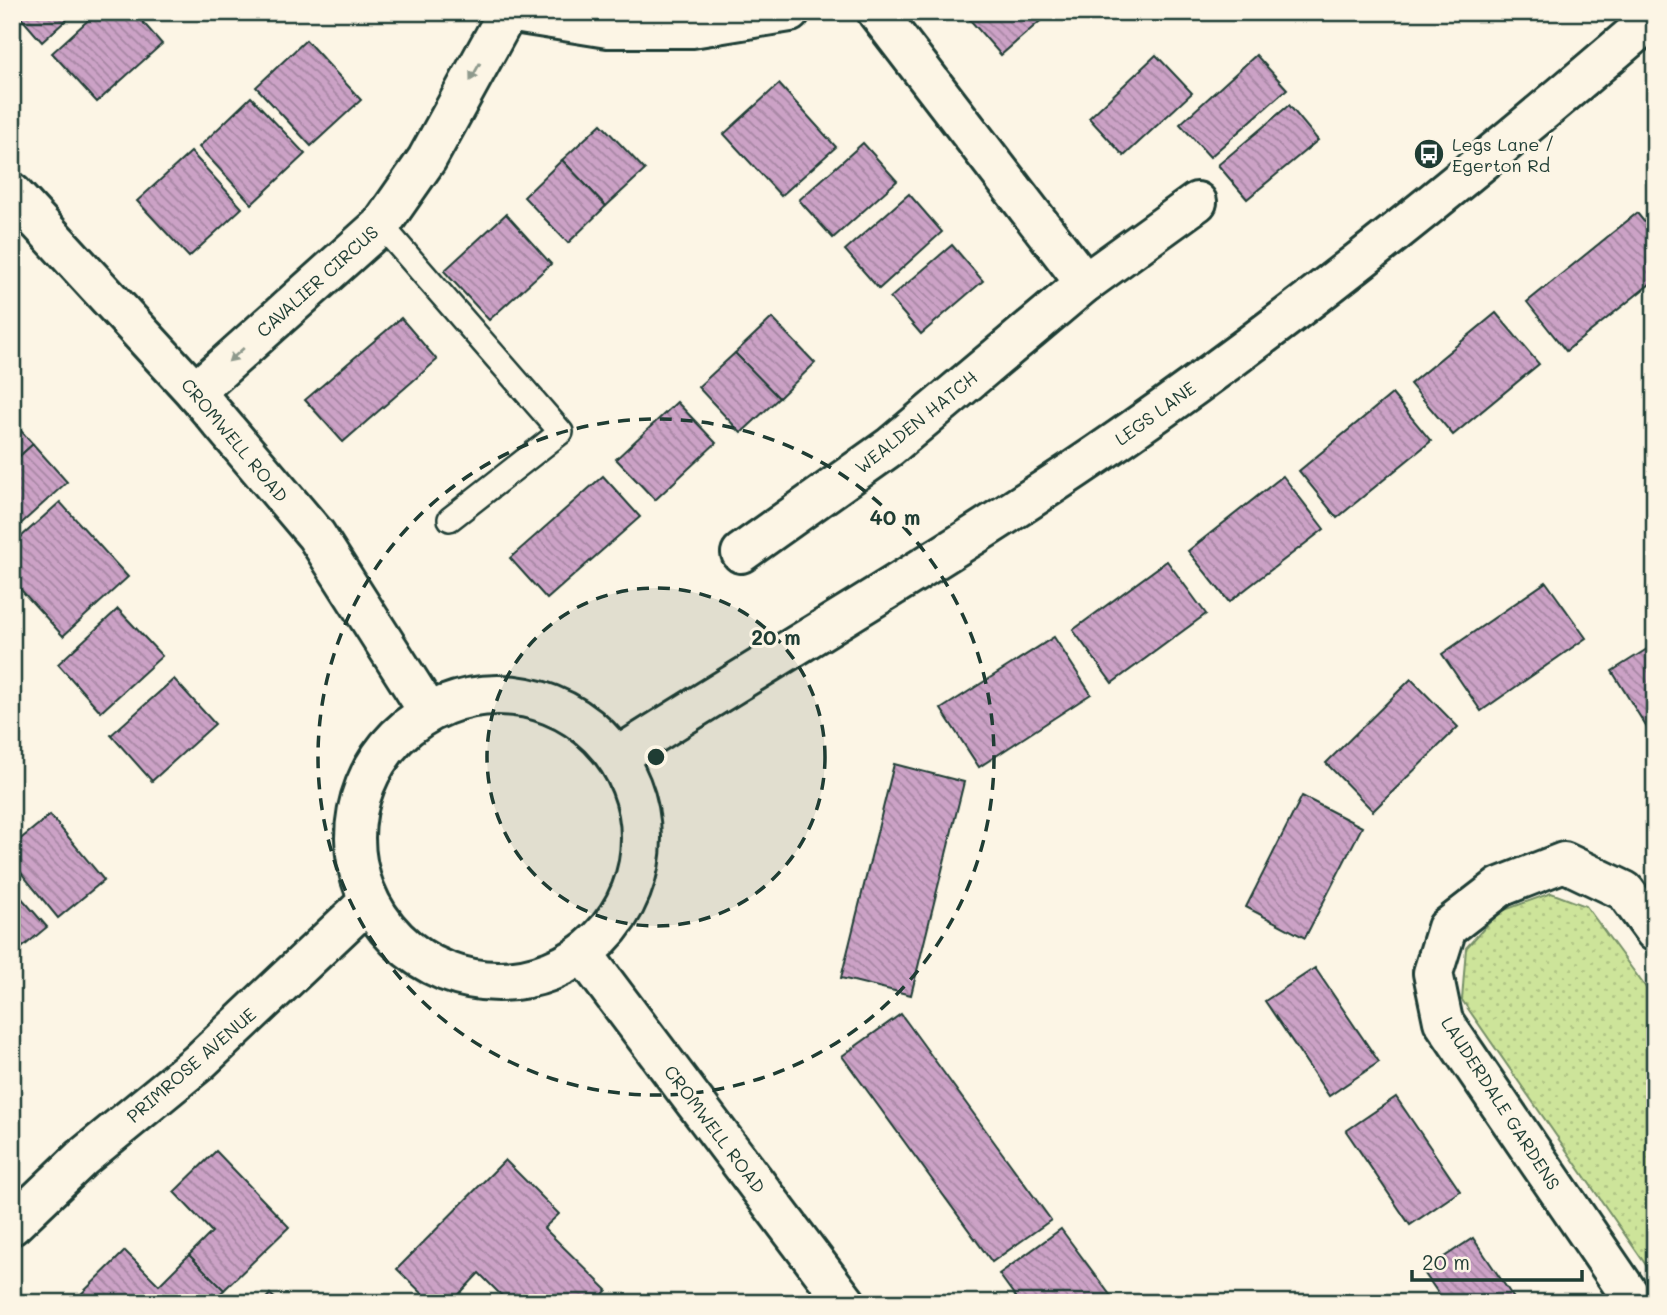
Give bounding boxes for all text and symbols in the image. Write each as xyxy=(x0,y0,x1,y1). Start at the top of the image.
one-way arrow xyxy=(469,62,481,82)
place label: Legs Lane / Egerton Rd xyxy=(1452,132,1555,177)
bus stop icon: Legs Lane / Egerton Rd xyxy=(1412,137,1446,171)
street label: CAVALIER CIRCUS xyxy=(251,220,383,342)
one-way arrow xyxy=(227,346,244,362)
street label: WEALDEN HATCH xyxy=(850,365,982,479)
street label: CROMWELL ROAD xyxy=(176,373,294,507)
street label: LEGS LANE xyxy=(1110,376,1200,450)
text: 40 m xyxy=(869,503,921,530)
text: 20 m xyxy=(751,623,801,650)
centre of rings xyxy=(644,745,668,769)
street label: PRIMROSE AVENUE xyxy=(121,1002,261,1128)
street label: LAUDERDALE GARDENS xyxy=(1436,1012,1566,1194)
street label: CROMWELL ROAD xyxy=(659,1060,771,1198)
scale bar xyxy=(1412,1238,1581,1282)
text: 20 m xyxy=(1422,1248,1470,1275)

